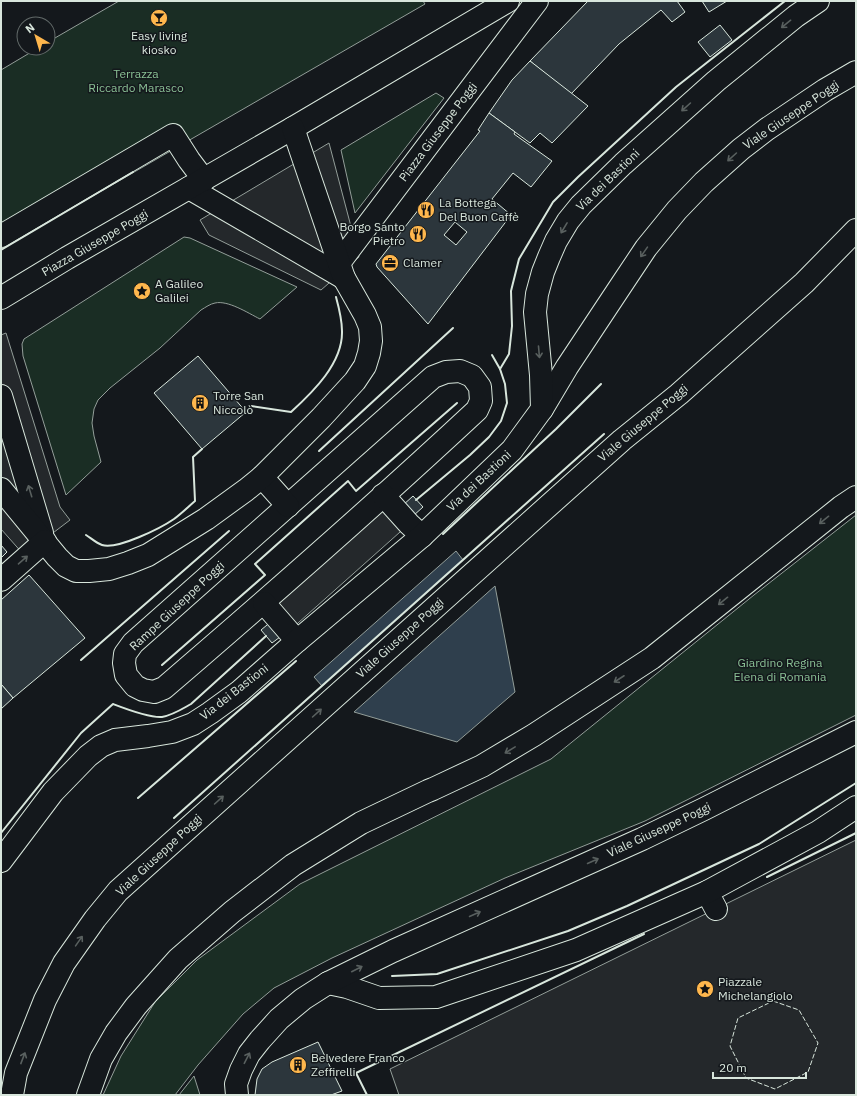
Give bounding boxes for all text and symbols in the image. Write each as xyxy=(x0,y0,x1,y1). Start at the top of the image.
bar icon: Easy living kiosko xyxy=(149,8,169,28)
north arrow xyxy=(16,16,56,56)
text: N xyxy=(22,20,37,36)
one-way arrow xyxy=(781,20,792,29)
place label: Easy living kiosko xyxy=(131,28,188,57)
park label: Terrazza Riccardo Marasco xyxy=(88,66,184,95)
street label: Viale Giuseppe Poggi xyxy=(740,77,842,152)
street label: Piazza Giuseppe Poggi xyxy=(395,79,480,184)
one-way arrow xyxy=(681,103,692,112)
street label: Via dei Bastioni xyxy=(573,146,643,214)
one-way arrow xyxy=(726,153,737,162)
place label: La Bottega Del Buon Caffè xyxy=(439,195,519,224)
restaurant icon: La Bottega Del Buon Caffè xyxy=(416,200,436,220)
street label: Piazza Giuseppe Poggi xyxy=(39,206,151,279)
place label: Borgo Santo Pietro xyxy=(339,219,405,248)
one-way arrow xyxy=(560,222,568,233)
restaurant icon: Borgo Santo Pietro xyxy=(408,224,428,244)
one-way arrow xyxy=(640,247,648,258)
office icon: Clamer xyxy=(380,253,400,273)
place label: Clamer xyxy=(403,255,442,270)
place label: A Galileo Galilei xyxy=(155,276,203,305)
place icon: A Galileo Galilei xyxy=(132,281,152,301)
one-way arrow xyxy=(535,345,542,358)
street label: Viale Giuseppe Poggi xyxy=(595,381,691,465)
place label: Torre San Niccolò xyxy=(213,388,264,417)
building icon: Torre San Niccolò xyxy=(190,393,210,413)
street label: Via dei Bastioni xyxy=(443,447,514,514)
one-way arrow xyxy=(25,485,33,497)
one-way arrow xyxy=(819,516,830,524)
one-way arrow xyxy=(17,556,28,565)
street label: Rampe Giuseppe Poggi xyxy=(126,558,227,653)
street label: Viale Giuseppe Poggi xyxy=(353,594,447,681)
one-way arrow xyxy=(717,597,728,605)
park label: Giardino Regina Elena di Romania xyxy=(733,655,827,684)
street label: Via dei Bastioni xyxy=(196,660,271,723)
one-way arrow xyxy=(614,675,625,683)
one-way arrow xyxy=(311,709,322,718)
one-way arrow xyxy=(504,746,516,754)
one-way arrow xyxy=(214,795,225,804)
street label: Viale Giuseppe Poggi xyxy=(605,799,713,860)
street label: Viale Giuseppe Poggi xyxy=(112,811,205,899)
one-way arrow xyxy=(587,857,599,864)
one-way arrow xyxy=(468,910,480,917)
one-way arrow xyxy=(75,936,83,947)
one-way arrow xyxy=(350,965,362,972)
place label: Piazzale Michelangiolo xyxy=(718,974,793,1003)
place icon: Piazzale Michelangiolo xyxy=(695,979,715,999)
place label: Belvedere Franco Zeffirelli xyxy=(311,1050,405,1079)
one-way arrow xyxy=(19,1052,27,1064)
one-way arrow xyxy=(244,1052,251,1064)
scale bar xyxy=(713,1054,806,1080)
building icon: Belvedere Franco Zeffirelli xyxy=(288,1055,308,1075)
text: 20 m xyxy=(719,1060,747,1075)

